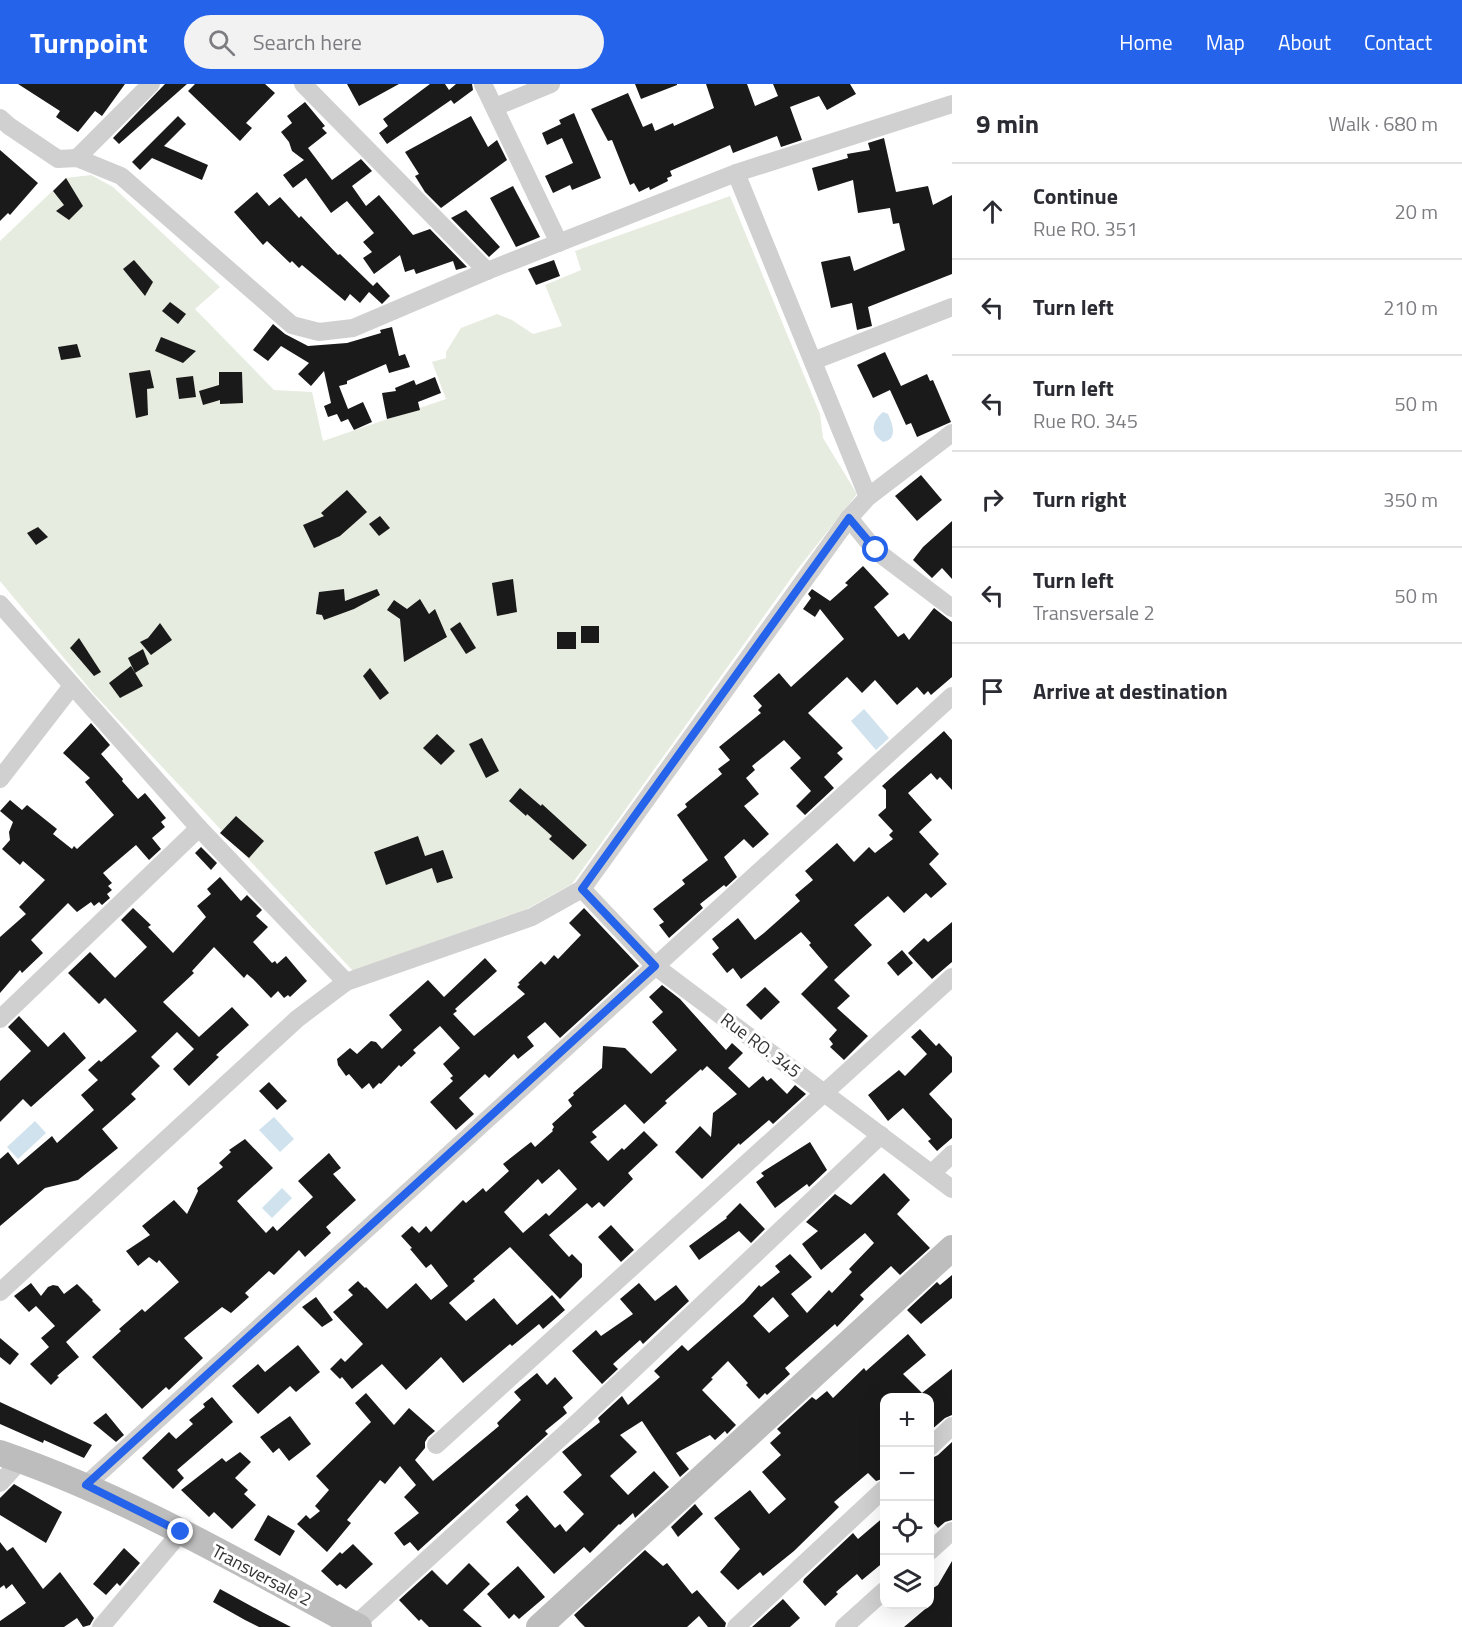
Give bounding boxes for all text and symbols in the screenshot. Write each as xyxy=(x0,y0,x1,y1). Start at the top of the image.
search box xyxy=(184,15,604,69)
text: Turnpoint xyxy=(30,21,148,64)
text: Search here xyxy=(253,25,362,59)
icon: search xyxy=(205,26,238,59)
text: Home xyxy=(1119,26,1173,58)
text: Map xyxy=(1206,26,1245,58)
text: About xyxy=(1278,26,1331,58)
text: Contact xyxy=(1364,26,1432,58)
text: 9 min xyxy=(976,104,1039,143)
text: Walk · 680 m xyxy=(1329,108,1438,139)
text: Continue xyxy=(1033,179,1118,213)
icon: ahead xyxy=(976,195,1009,228)
text: 20 m xyxy=(1394,196,1438,227)
text: Rue RO. 351 xyxy=(1033,213,1138,244)
text: Turn left xyxy=(1033,290,1114,324)
icon: left xyxy=(976,291,1009,324)
text: 210 m xyxy=(1383,292,1438,323)
text: Turn left xyxy=(1033,371,1114,405)
icon: left xyxy=(976,387,1009,420)
text: 50 m xyxy=(1394,388,1438,419)
text: Rue RO. 345 xyxy=(1033,405,1138,436)
text: Turn right xyxy=(1033,482,1127,516)
icon: right xyxy=(976,483,1009,516)
text: 350 m xyxy=(1383,484,1438,515)
route start xyxy=(862,536,888,562)
text: Turn left xyxy=(1033,563,1114,597)
icon: left xyxy=(976,579,1009,612)
text: 50 m xyxy=(1394,580,1438,611)
text: Transversale 2 xyxy=(1033,597,1155,628)
text: Arrive at destination xyxy=(1033,674,1228,708)
icon: arrive xyxy=(976,675,1009,708)
street label: Rue RO. 345 xyxy=(715,1006,807,1084)
map controls xyxy=(880,1393,934,1609)
button: + xyxy=(880,1393,934,1447)
button: − xyxy=(880,1447,934,1501)
button: locate xyxy=(880,1501,934,1555)
route end xyxy=(167,1518,193,1544)
street label: Transversale 2 xyxy=(207,1537,317,1613)
button: layers xyxy=(880,1555,934,1609)

